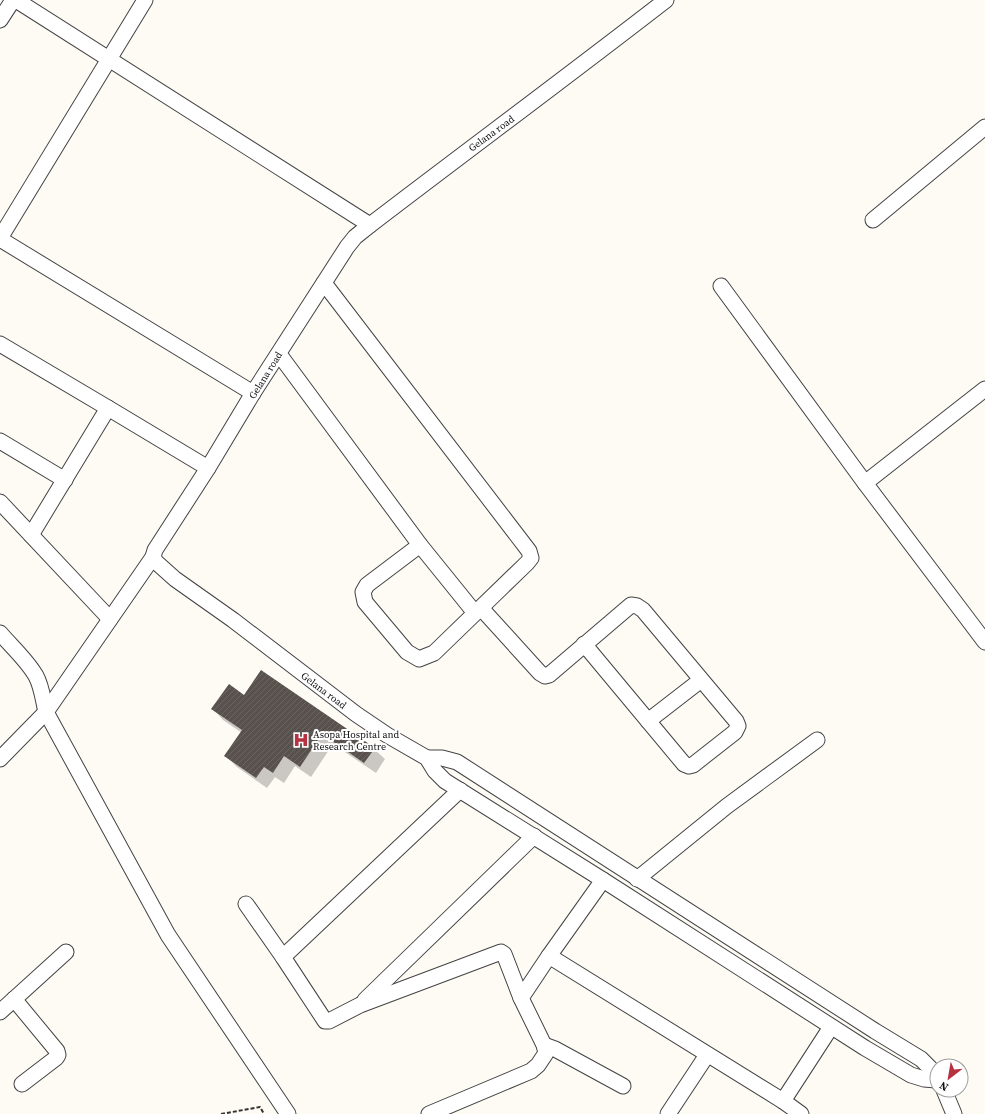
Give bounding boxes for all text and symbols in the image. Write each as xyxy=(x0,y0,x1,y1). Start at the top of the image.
street label: Gelana road xyxy=(466,112,517,154)
street label: Gelana road xyxy=(246,349,285,401)
street label: Gelana road xyxy=(298,669,349,712)
place label: Asopa Hospital and Research Centre xyxy=(313,728,400,753)
hospital icon: Asopa Hospital and Research Centre xyxy=(292,731,310,749)
north arrow xyxy=(929,1058,969,1098)
text: N xyxy=(937,1078,951,1095)

